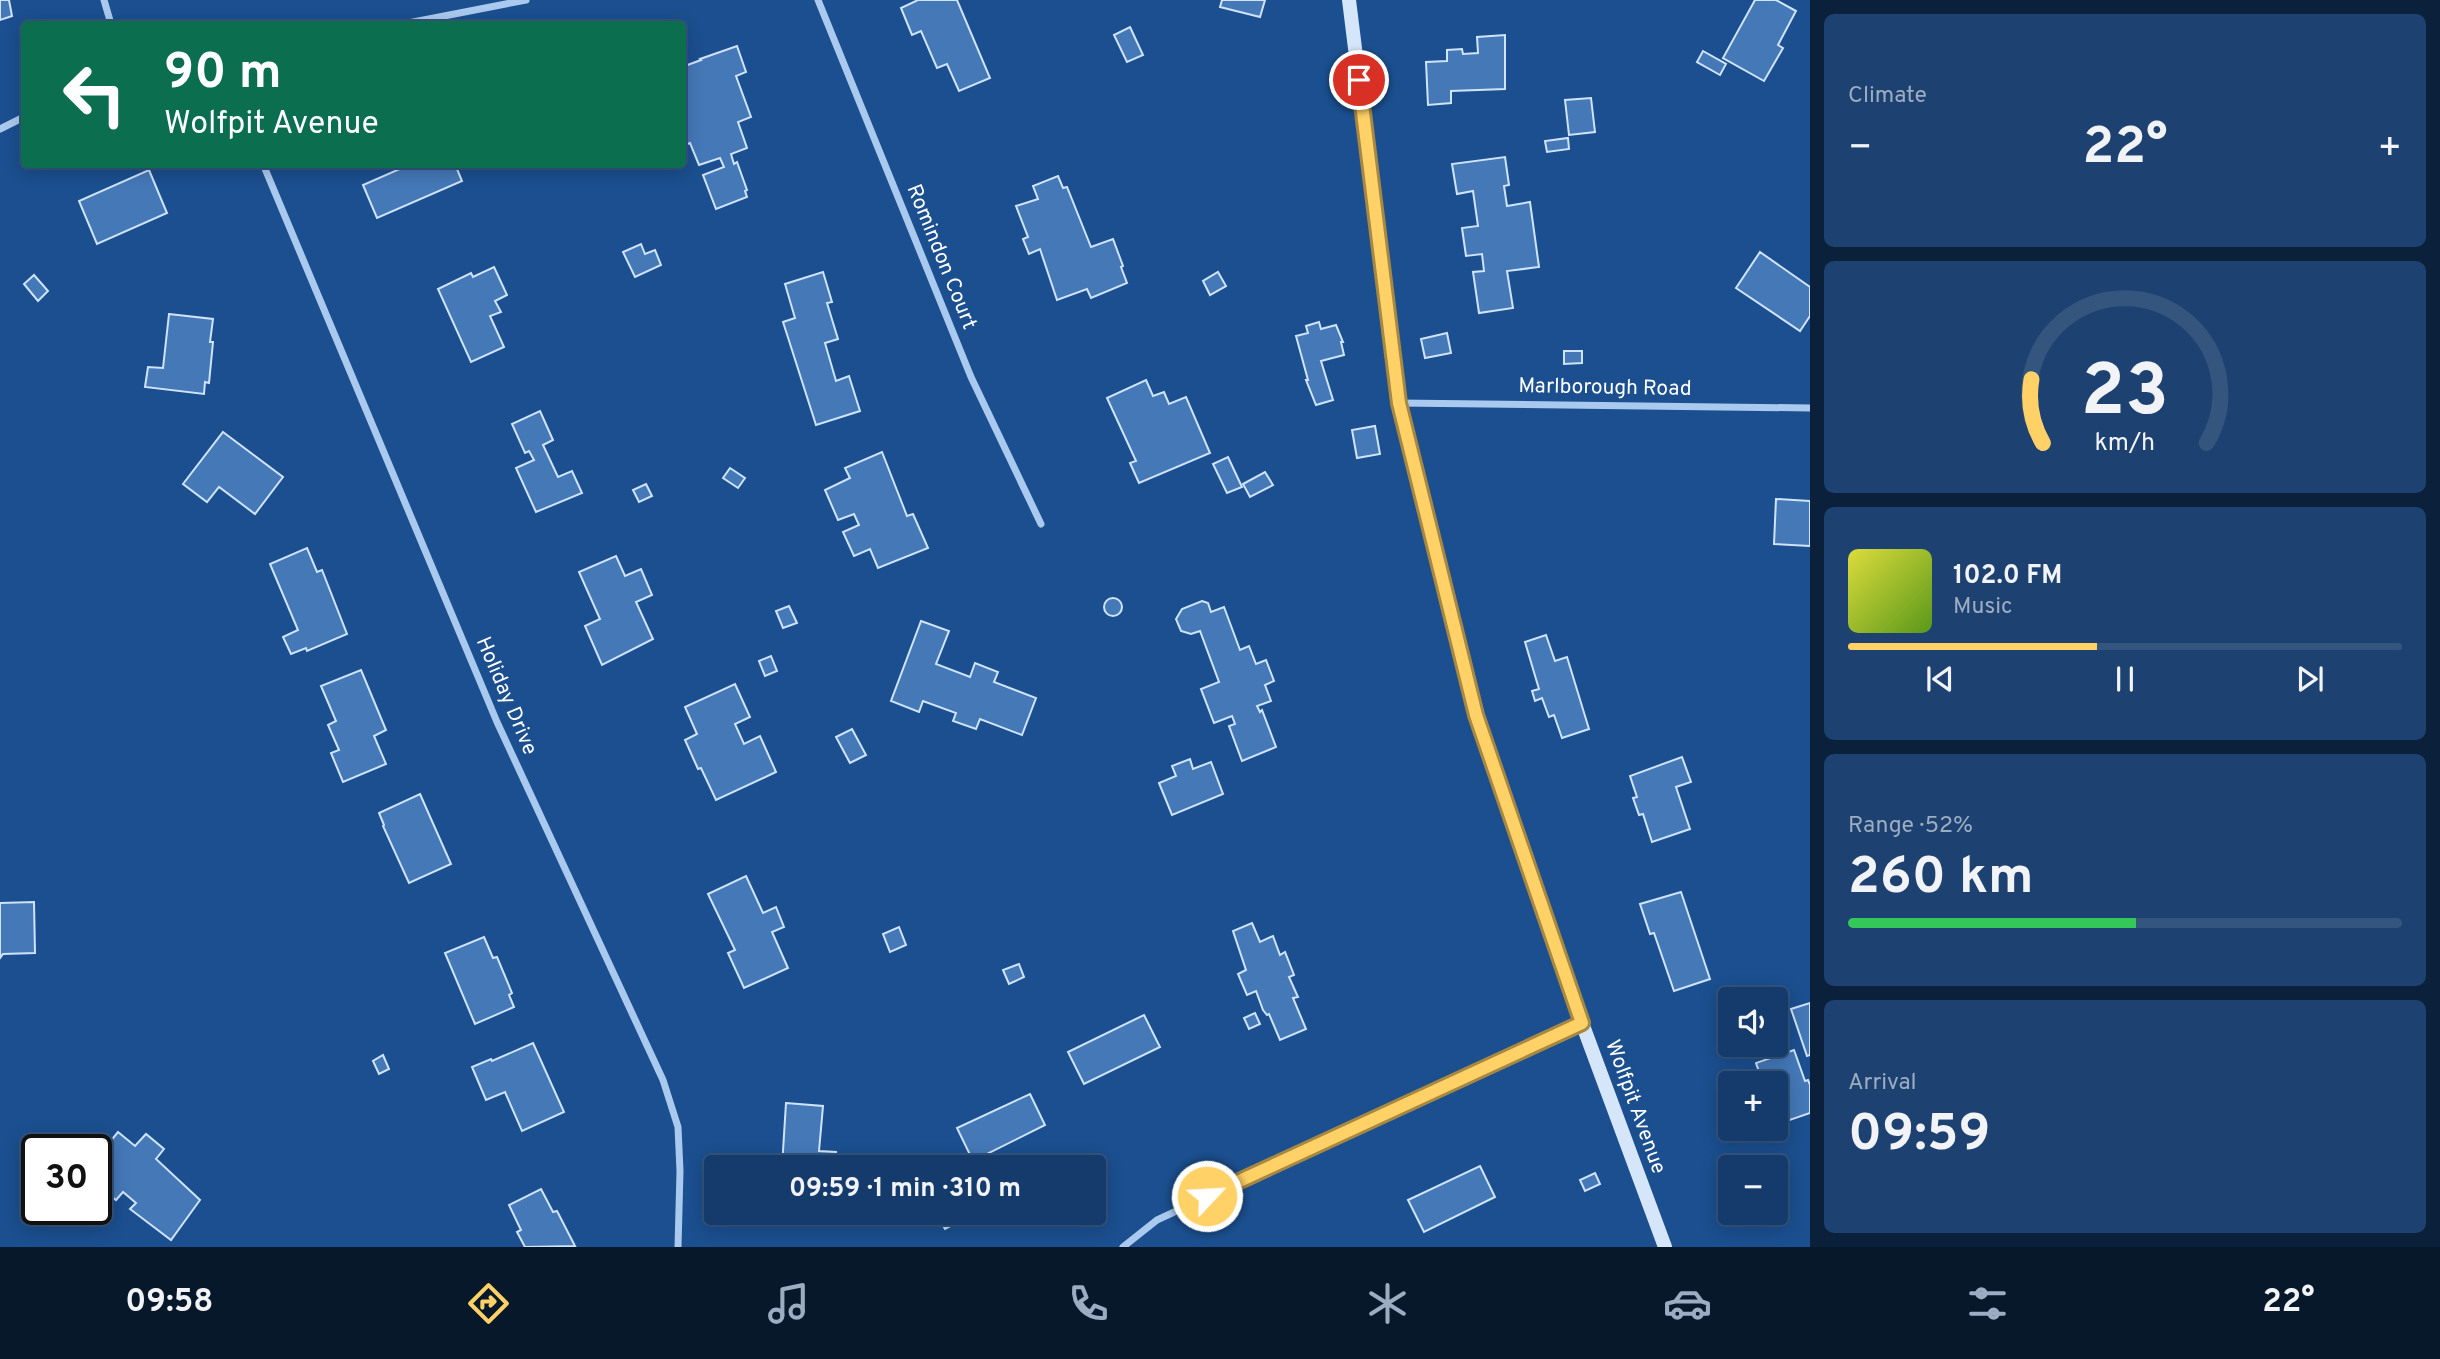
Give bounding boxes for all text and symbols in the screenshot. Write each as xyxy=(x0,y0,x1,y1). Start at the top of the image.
text: 90 m xyxy=(164,44,282,106)
icon: left xyxy=(49,49,140,140)
pin xyxy=(1329,50,1389,110)
icon: arrive xyxy=(1340,61,1378,99)
text: Climate xyxy=(1848,82,1927,111)
text: Wolfpit Avenue xyxy=(164,105,379,145)
text: 22° xyxy=(2082,116,2168,182)
text: − xyxy=(1848,125,1873,174)
text: + xyxy=(2377,125,2402,174)
street label: Romindon Court xyxy=(900,180,982,334)
text: 23 xyxy=(2081,349,2169,441)
street label: Marlborough Road xyxy=(1518,373,1692,403)
text: km/h xyxy=(2095,428,2155,460)
text: 102.0 FM xyxy=(1953,560,2062,593)
text: Music xyxy=(1953,593,2013,622)
street label: Holiday Drive xyxy=(469,633,543,759)
icon: previous xyxy=(1921,660,1959,698)
icon: pause xyxy=(2106,660,2144,698)
icon: next xyxy=(2291,660,2329,698)
text: Range · 52% xyxy=(1848,812,1973,841)
text: 260 km xyxy=(1848,846,2034,912)
map controls xyxy=(1718,987,1788,1225)
button: sound xyxy=(1718,987,1788,1057)
street label: Wolfpit Avenue xyxy=(1598,1036,1672,1178)
text: Arrival xyxy=(1848,1069,1917,1098)
button: + xyxy=(1718,1071,1788,1141)
text: 09:59 xyxy=(1848,1103,1991,1169)
speed limit sign: 30 xyxy=(21,1134,112,1225)
button: − xyxy=(1718,1155,1788,1225)
position arrow xyxy=(1170,1159,1244,1233)
text: 09:59 · 1 min · 310 m xyxy=(789,1173,1021,1206)
icon: directions xyxy=(464,1279,513,1328)
icon: music xyxy=(764,1279,813,1328)
icon: phone xyxy=(1064,1279,1113,1328)
icon: climate xyxy=(1363,1279,1412,1328)
icon: car xyxy=(1663,1279,1712,1328)
icon: filters xyxy=(1963,1279,2012,1328)
text: 09:58 xyxy=(125,1283,214,1323)
text: 22° xyxy=(2262,1283,2315,1323)

